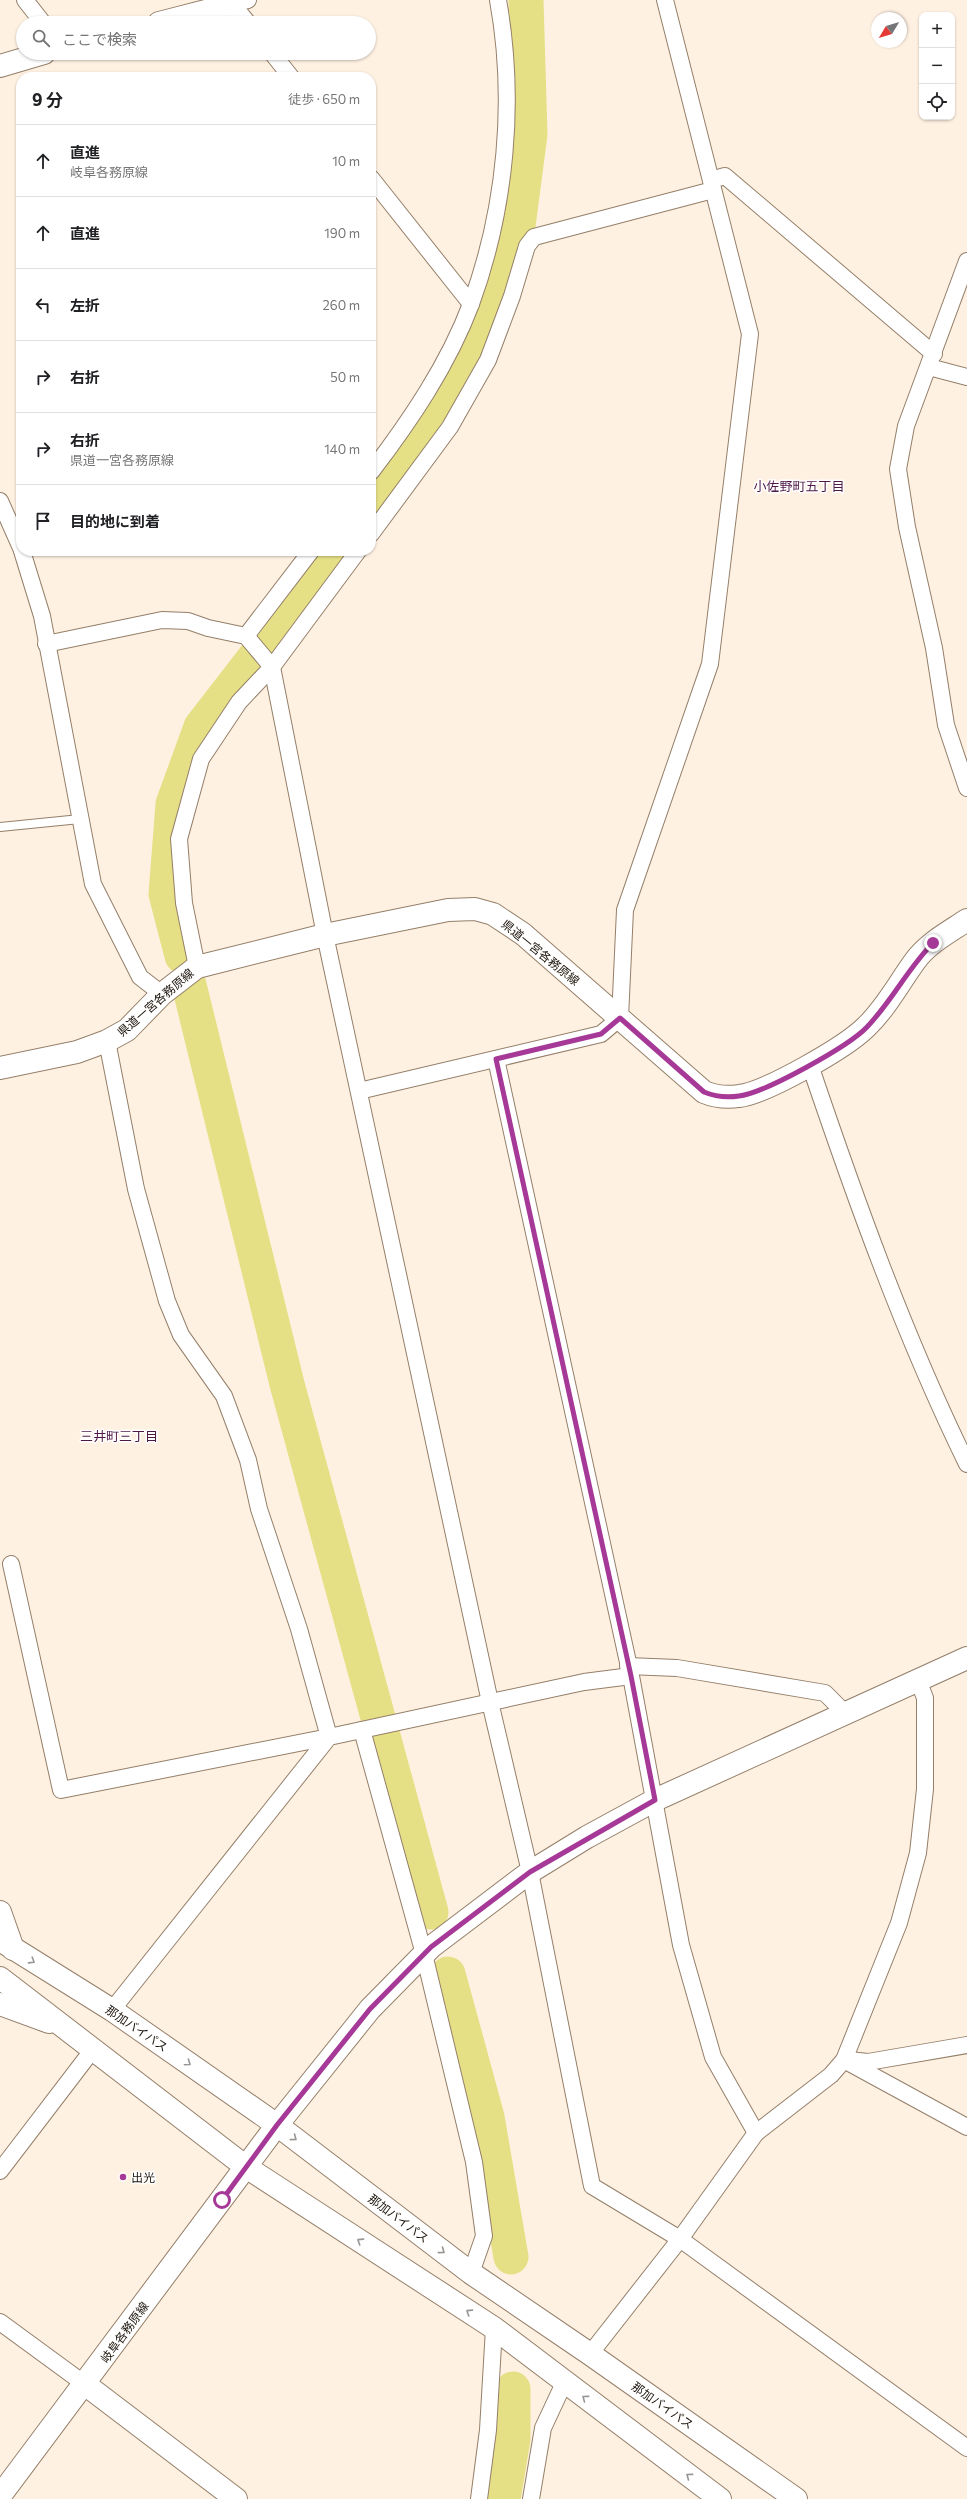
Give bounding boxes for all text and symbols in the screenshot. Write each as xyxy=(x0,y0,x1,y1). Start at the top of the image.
north arrow xyxy=(871,12,907,48)
map controls xyxy=(919,12,955,120)
button: + xyxy=(919,12,955,48)
search box xyxy=(16,16,376,60)
icon: search xyxy=(30,27,52,49)
text: ここで検索 xyxy=(62,30,137,48)
button: − xyxy=(919,48,955,84)
button: locate xyxy=(919,84,955,120)
text: 9 分 xyxy=(32,89,63,110)
text: 徒歩 · 650 m xyxy=(288,91,360,107)
text: 直進 xyxy=(70,143,100,161)
icon: ahead xyxy=(32,150,54,172)
text: 10 m xyxy=(332,153,360,169)
text: 岐阜各務原線 xyxy=(70,164,148,180)
icon: ahead xyxy=(32,222,54,244)
text: 直進 xyxy=(70,224,100,242)
text: 190 m xyxy=(324,225,360,241)
icon: left xyxy=(32,294,54,316)
text: 左折 xyxy=(70,296,100,314)
text: 260 m xyxy=(323,297,360,313)
icon: right xyxy=(32,366,54,388)
text: 右折 xyxy=(70,368,100,386)
text: 50 m xyxy=(330,369,360,385)
text: 右折 xyxy=(70,431,100,449)
icon: right xyxy=(32,438,54,460)
text: 140 m xyxy=(324,441,360,457)
text: 県道一宮各務原線 xyxy=(70,452,174,468)
district label: 小佐野町五丁目 xyxy=(753,478,845,494)
icon: arrive xyxy=(32,510,54,532)
text: 目的地に到着 xyxy=(70,512,160,530)
street label: 県道一宮各務原線 xyxy=(499,916,583,988)
route end xyxy=(924,934,942,952)
street label: 県道一宮各務原線 xyxy=(114,965,196,1039)
district label: 三井町三丁目 xyxy=(80,1428,158,1444)
one-way arrow xyxy=(28,1957,35,1964)
street label: 那加バイパス xyxy=(103,2002,171,2054)
one-way arrow xyxy=(184,2058,191,2066)
one-way arrow xyxy=(290,2134,297,2141)
place label: 出光 xyxy=(131,2170,155,2184)
marker: 出光 xyxy=(118,2172,128,2182)
route start xyxy=(213,2191,231,2209)
street label: 那加バイパス xyxy=(366,2191,432,2245)
one-way arrow xyxy=(357,2238,364,2246)
one-way arrow xyxy=(437,2247,444,2254)
street label: 岐阜各務原線 xyxy=(97,2299,151,2365)
one-way arrow xyxy=(466,2309,473,2317)
street label: 那加バイパス xyxy=(630,2379,696,2431)
one-way arrow xyxy=(582,2396,589,2403)
one-way arrow xyxy=(686,2473,693,2481)

